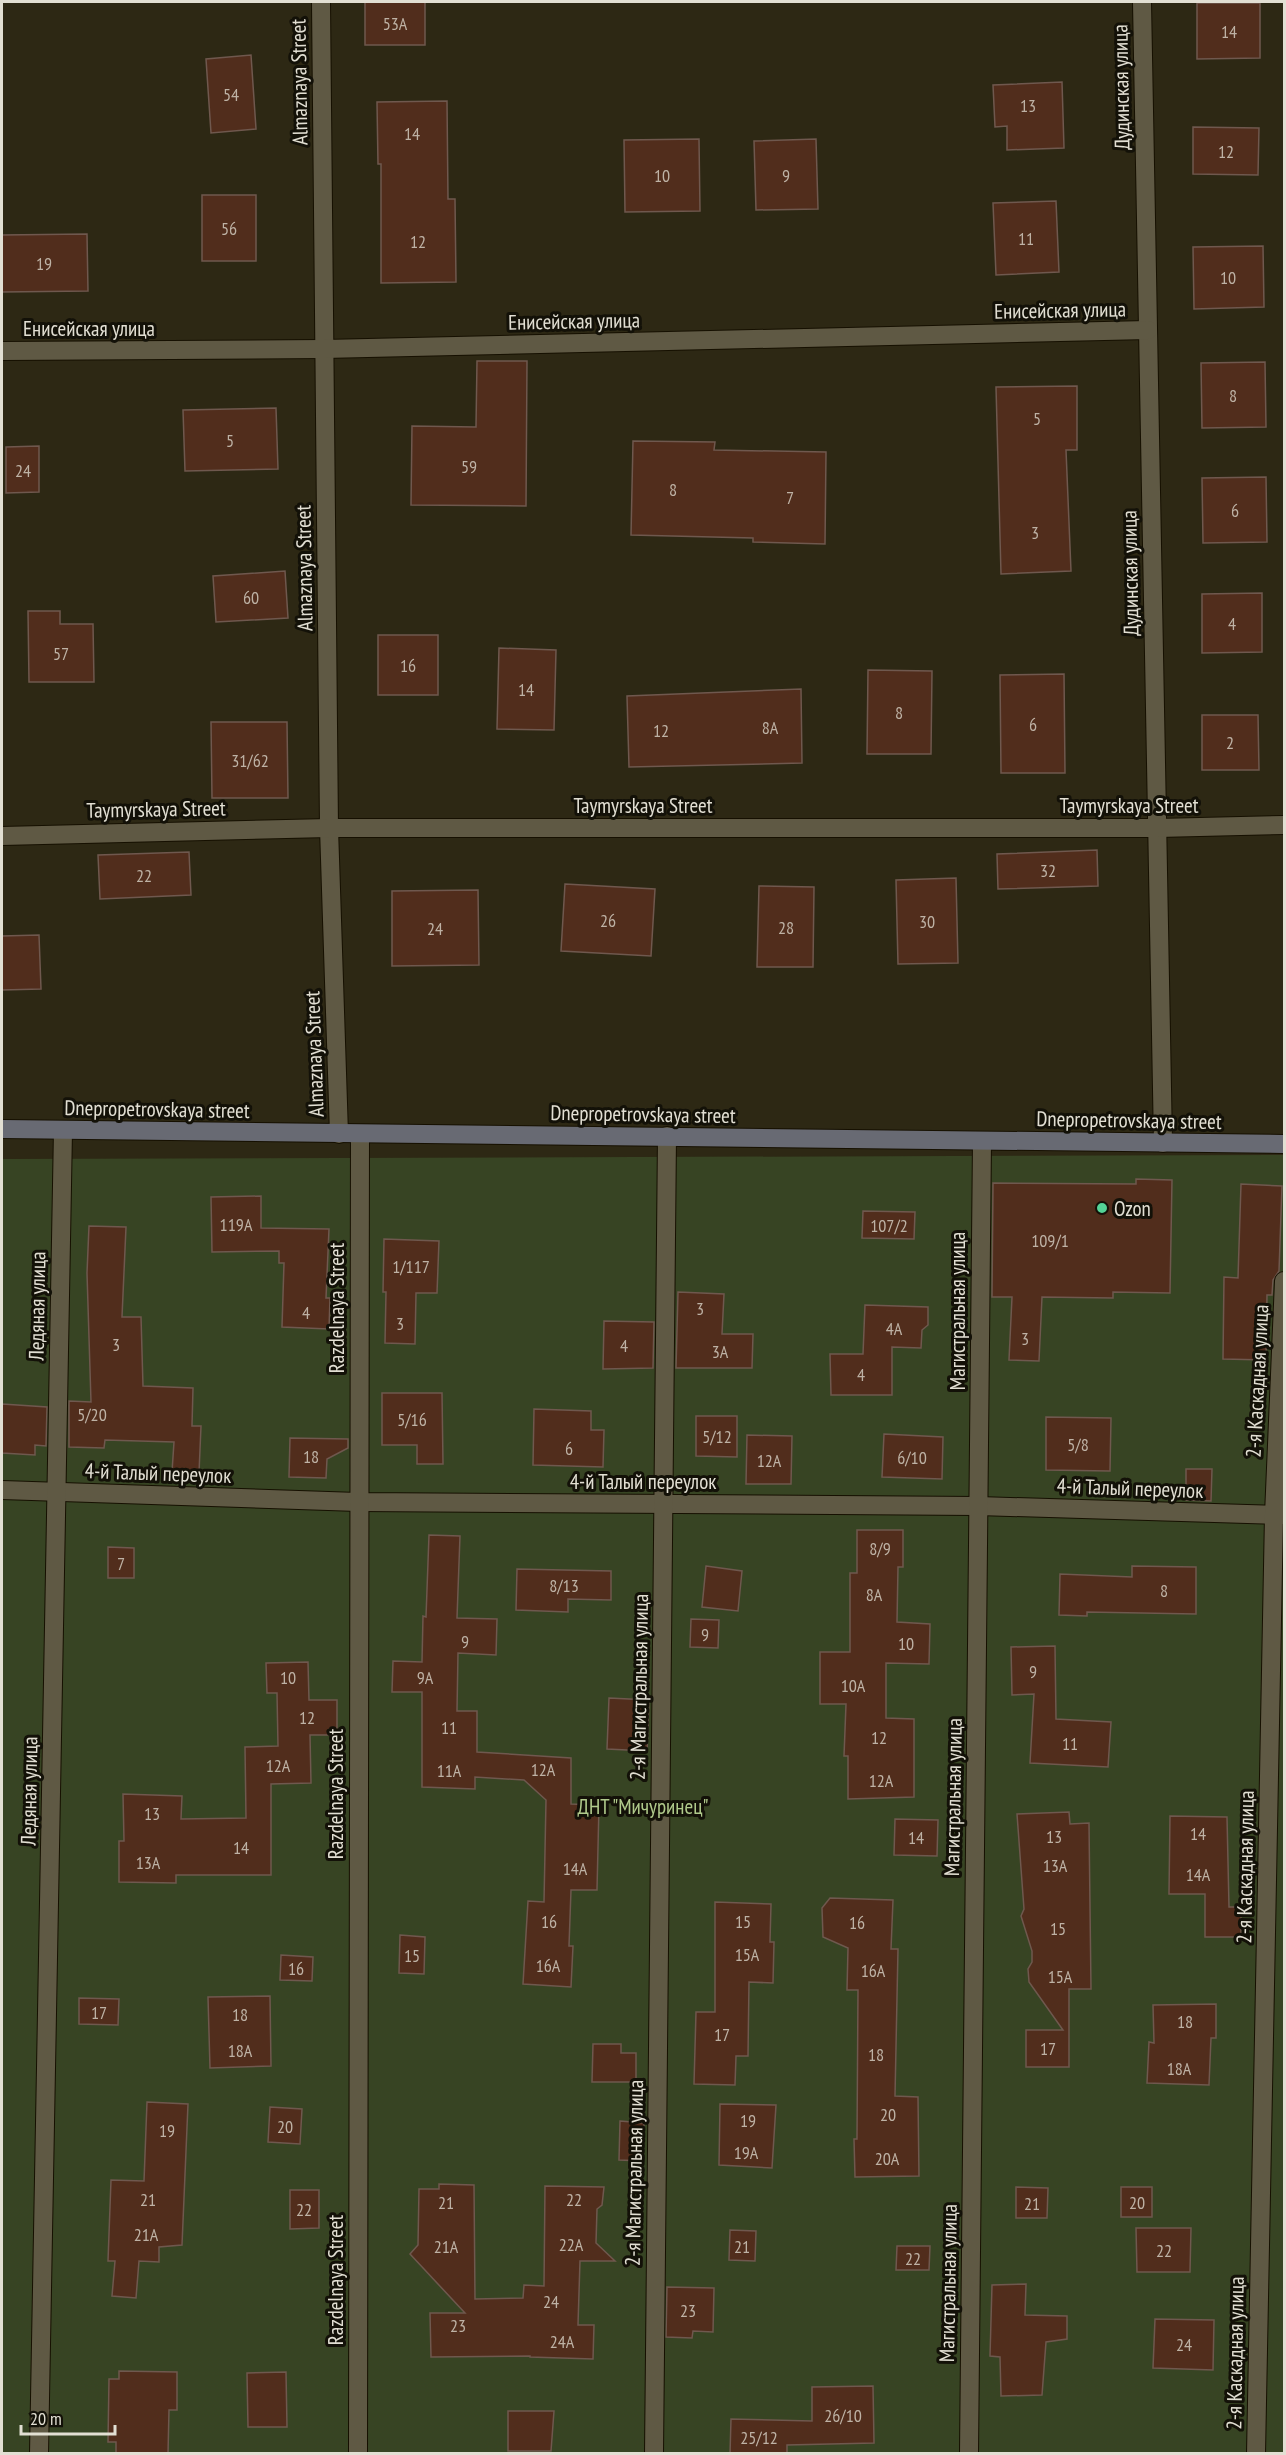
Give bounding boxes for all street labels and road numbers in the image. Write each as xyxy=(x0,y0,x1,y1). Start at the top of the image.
street label: Almaznaya Street xyxy=(284,18,314,145)
street label: Дудинская улица xyxy=(1106,24,1136,150)
street label: Енисейская улица xyxy=(994,295,1126,325)
street label: Енисейская улица xyxy=(508,306,640,336)
street label: Енисейская улица xyxy=(23,315,155,342)
street label: Almaznaya Street xyxy=(289,504,319,631)
street label: Дудинская улица xyxy=(1115,510,1145,636)
street label: Taymyrskaya Street xyxy=(573,792,713,819)
street label: Taymyrskaya Street xyxy=(1059,792,1199,819)
street label: Taymyrskaya Street xyxy=(86,794,226,824)
street label: Almaznaya Street xyxy=(298,990,330,1118)
street label: Dnepropetrovskaya street xyxy=(64,1094,250,1124)
street label: Dnepropetrovskaya street xyxy=(550,1099,736,1129)
street label: Dnepropetrovskaya street xyxy=(1036,1105,1222,1135)
street label: Магистральная улица xyxy=(944,1232,971,1390)
street label: Razdelnaya Street xyxy=(323,1243,350,1373)
street label: Ледяная улица xyxy=(23,1251,51,1362)
street label: 2-я Каскадная улица xyxy=(1240,1304,1274,1458)
street label: 4-й Талый переулок xyxy=(84,1457,232,1489)
street label: 4-й Талый переулок xyxy=(570,1468,716,1495)
street label: 4-й Талый переулок xyxy=(1056,1472,1204,1504)
street label: 2-я Магистральная улица xyxy=(624,1594,654,1780)
street label: Магистральная улица xyxy=(938,1718,968,1876)
street label: Razdelnaya Street xyxy=(322,1729,349,1859)
street label: Ледяная улица xyxy=(15,1736,43,1847)
street label: 2-я Каскадная улица xyxy=(1230,1790,1260,1944)
street label: 2-я Магистральная улица xyxy=(619,2080,649,2266)
street label: Магистральная улица xyxy=(933,2204,963,2362)
street label: Razdelnaya Street xyxy=(322,2215,349,2345)
street label: 2-я Каскадная улица xyxy=(1220,2276,1250,2430)

